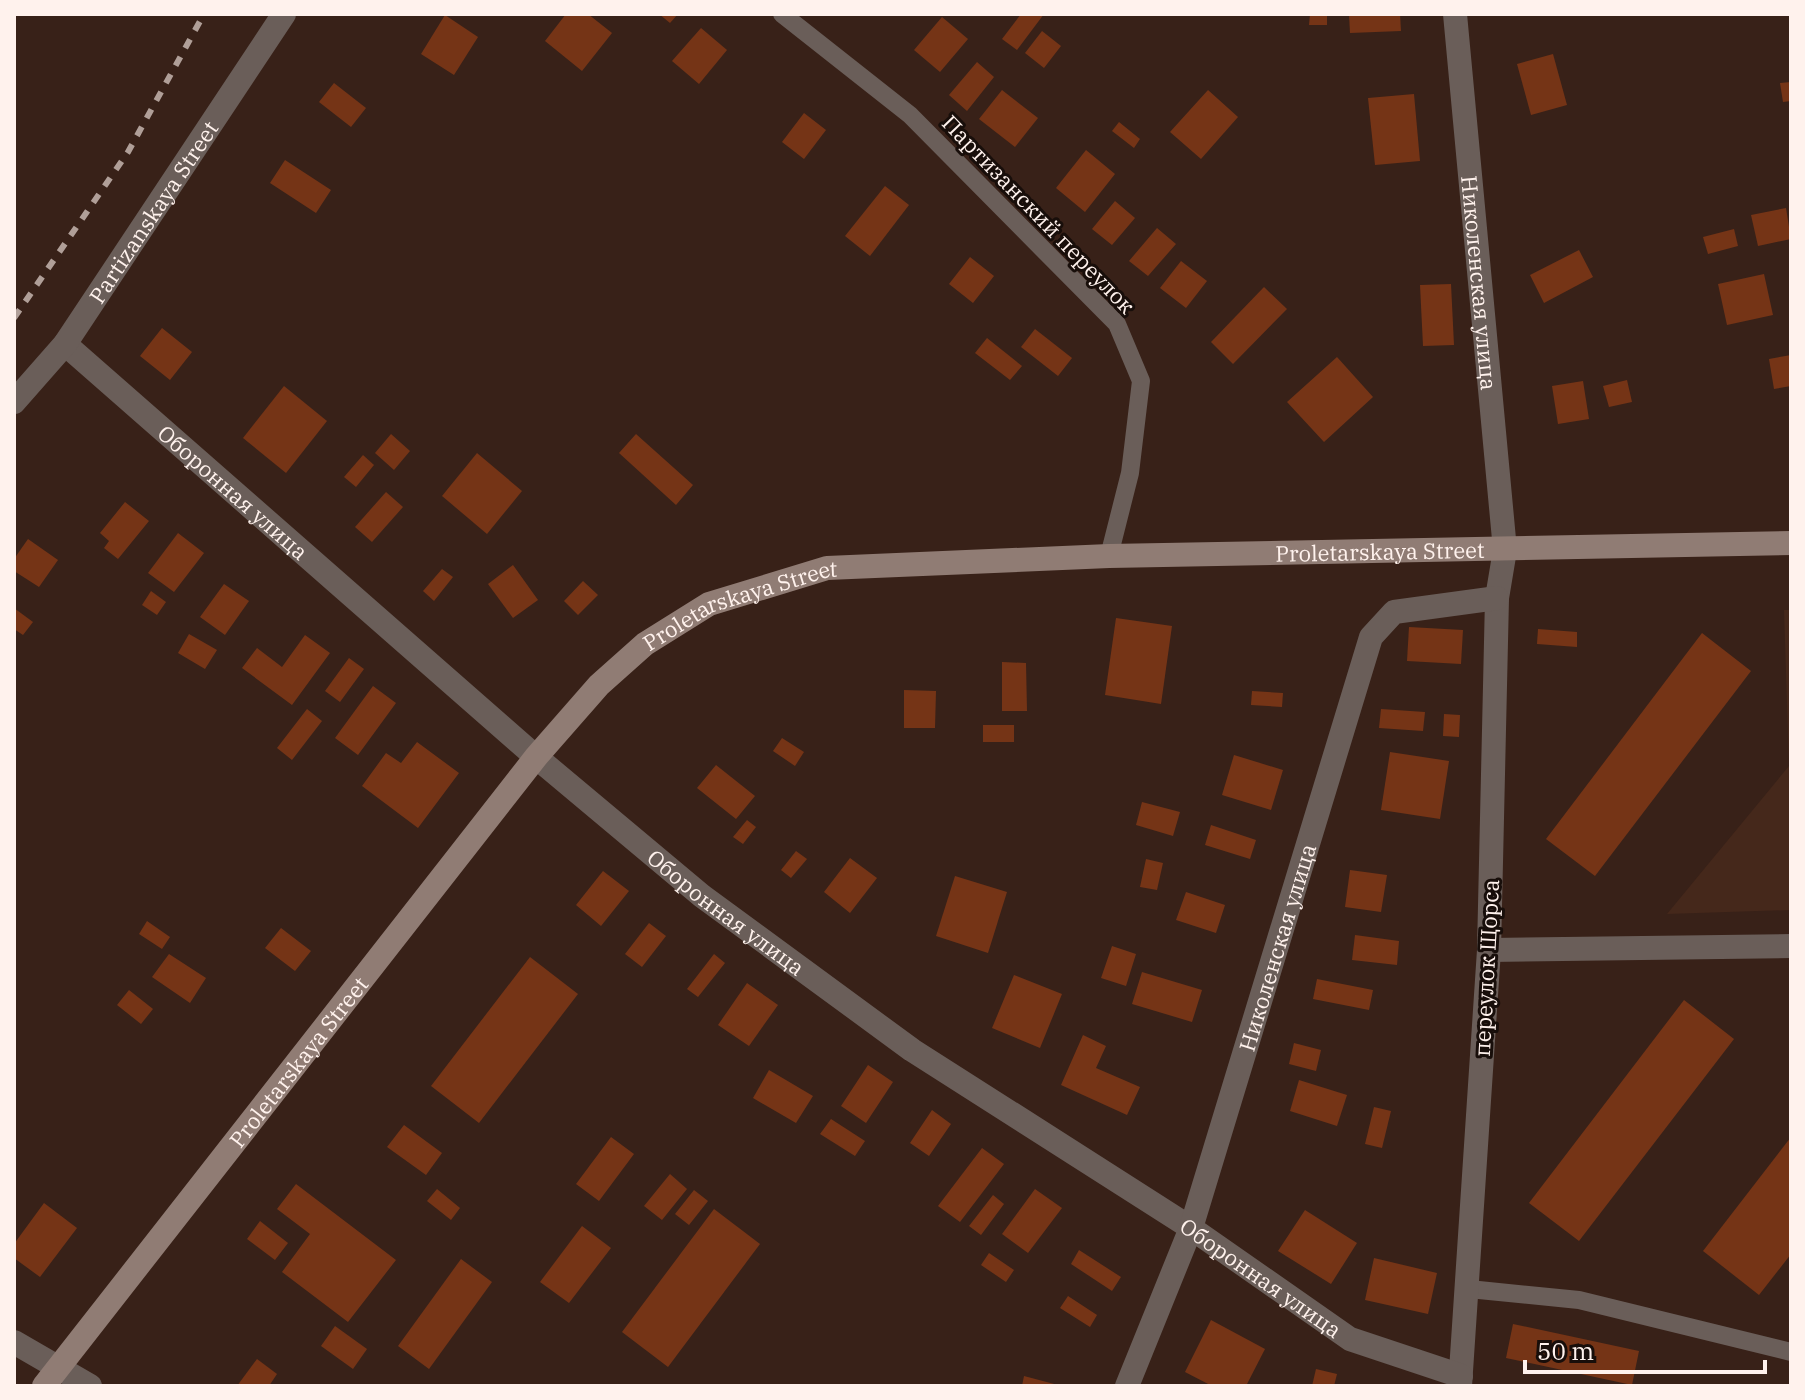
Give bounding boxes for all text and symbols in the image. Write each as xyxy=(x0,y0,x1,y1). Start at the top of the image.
street label: Партизанский переулок xyxy=(936,108,1142,320)
street label: Partizanskaya Street xyxy=(82,115,224,309)
street label: Николенская улица xyxy=(1456,174,1505,392)
street label: Оборонная улица xyxy=(152,418,315,565)
street label: Proletarskaya Street xyxy=(1275,534,1485,567)
street label: Proletarskaya Street xyxy=(637,553,838,657)
street label: Николенская улица xyxy=(1231,840,1322,1055)
street label: Оборонная улица xyxy=(642,842,811,981)
street label: переулок Щорса xyxy=(1467,879,1505,1057)
street label: Proletarskaya Street xyxy=(222,970,374,1153)
street label: Оборонная улица xyxy=(1175,1211,1348,1344)
scale bar xyxy=(1525,1324,1765,1374)
text: 50 m xyxy=(1537,1335,1594,1367)

